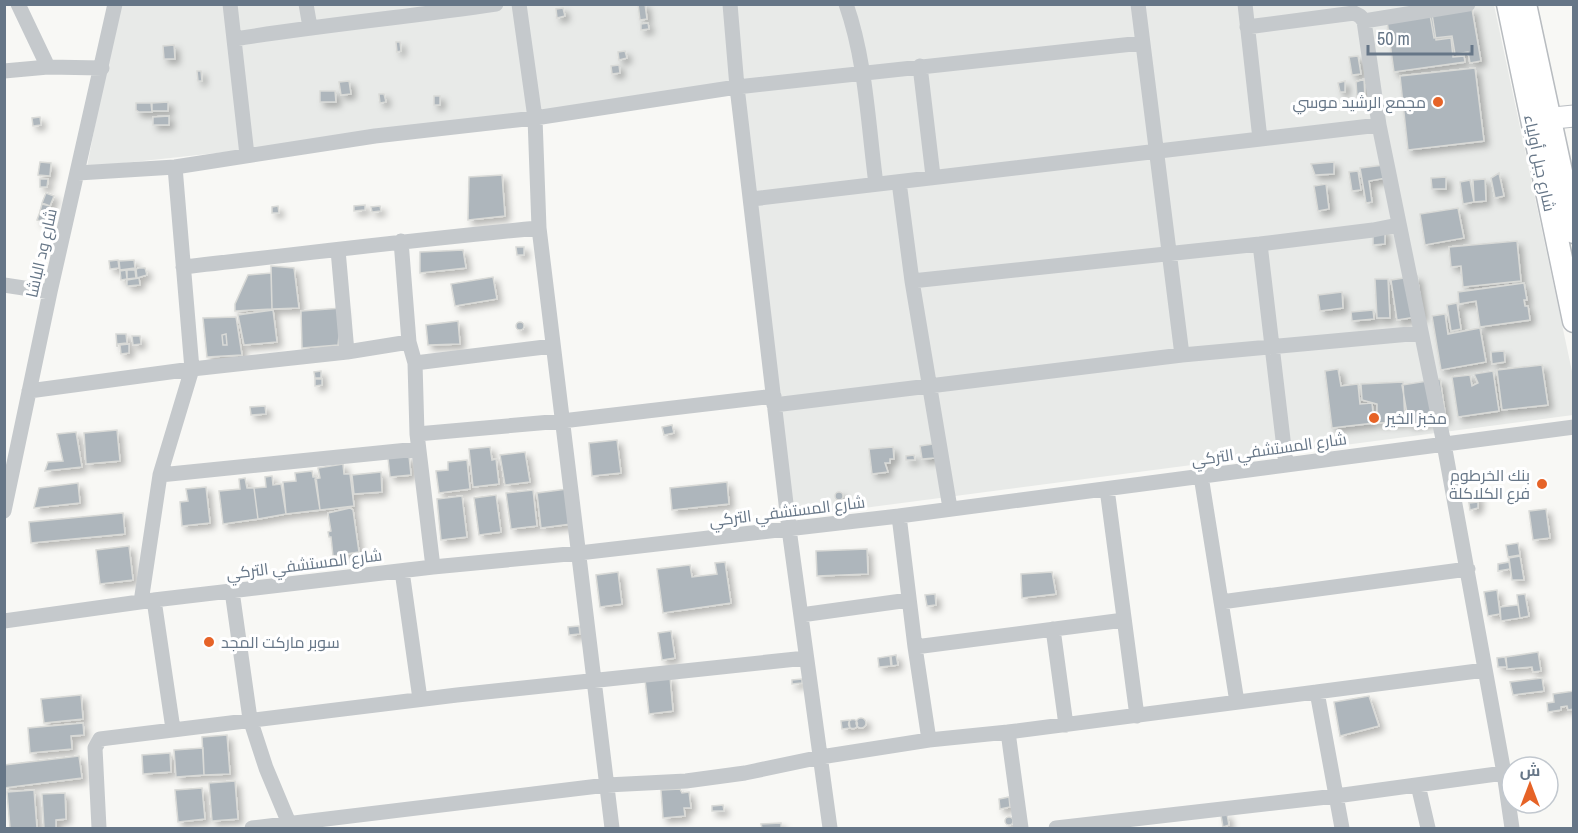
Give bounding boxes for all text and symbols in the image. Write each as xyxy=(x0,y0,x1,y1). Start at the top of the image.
scale bar xyxy=(1368,18,1472,56)
text: 50 m xyxy=(1377,26,1410,51)
place label: مجمع الرشيد موسي xyxy=(1293,91,1426,115)
marker: مجمع الرشيد موسي xyxy=(1431,95,1445,109)
street label: شارع جبل أولياء xyxy=(1518,112,1561,214)
street label: شارع ود الباشا xyxy=(20,206,63,300)
place label: مخبز الخير xyxy=(1385,407,1447,429)
marker: مخبز الخير xyxy=(1367,411,1381,425)
street label: شارع المستشفي التركي xyxy=(1190,427,1349,474)
place label: بنك الخرطوم فرع الكلاكلة xyxy=(1449,464,1530,505)
marker: بنك الخرطوم فرع الكلاكلة xyxy=(1535,477,1549,491)
street label: شارع المستشفي التركي xyxy=(708,491,866,534)
street label: شارع المستشفي التركي xyxy=(225,544,383,587)
place label: سوبر ماركت المجد xyxy=(221,631,340,653)
marker: سوبر ماركت المجد xyxy=(202,635,216,649)
north arrow xyxy=(1500,755,1560,815)
text: ش xyxy=(1520,759,1540,781)

